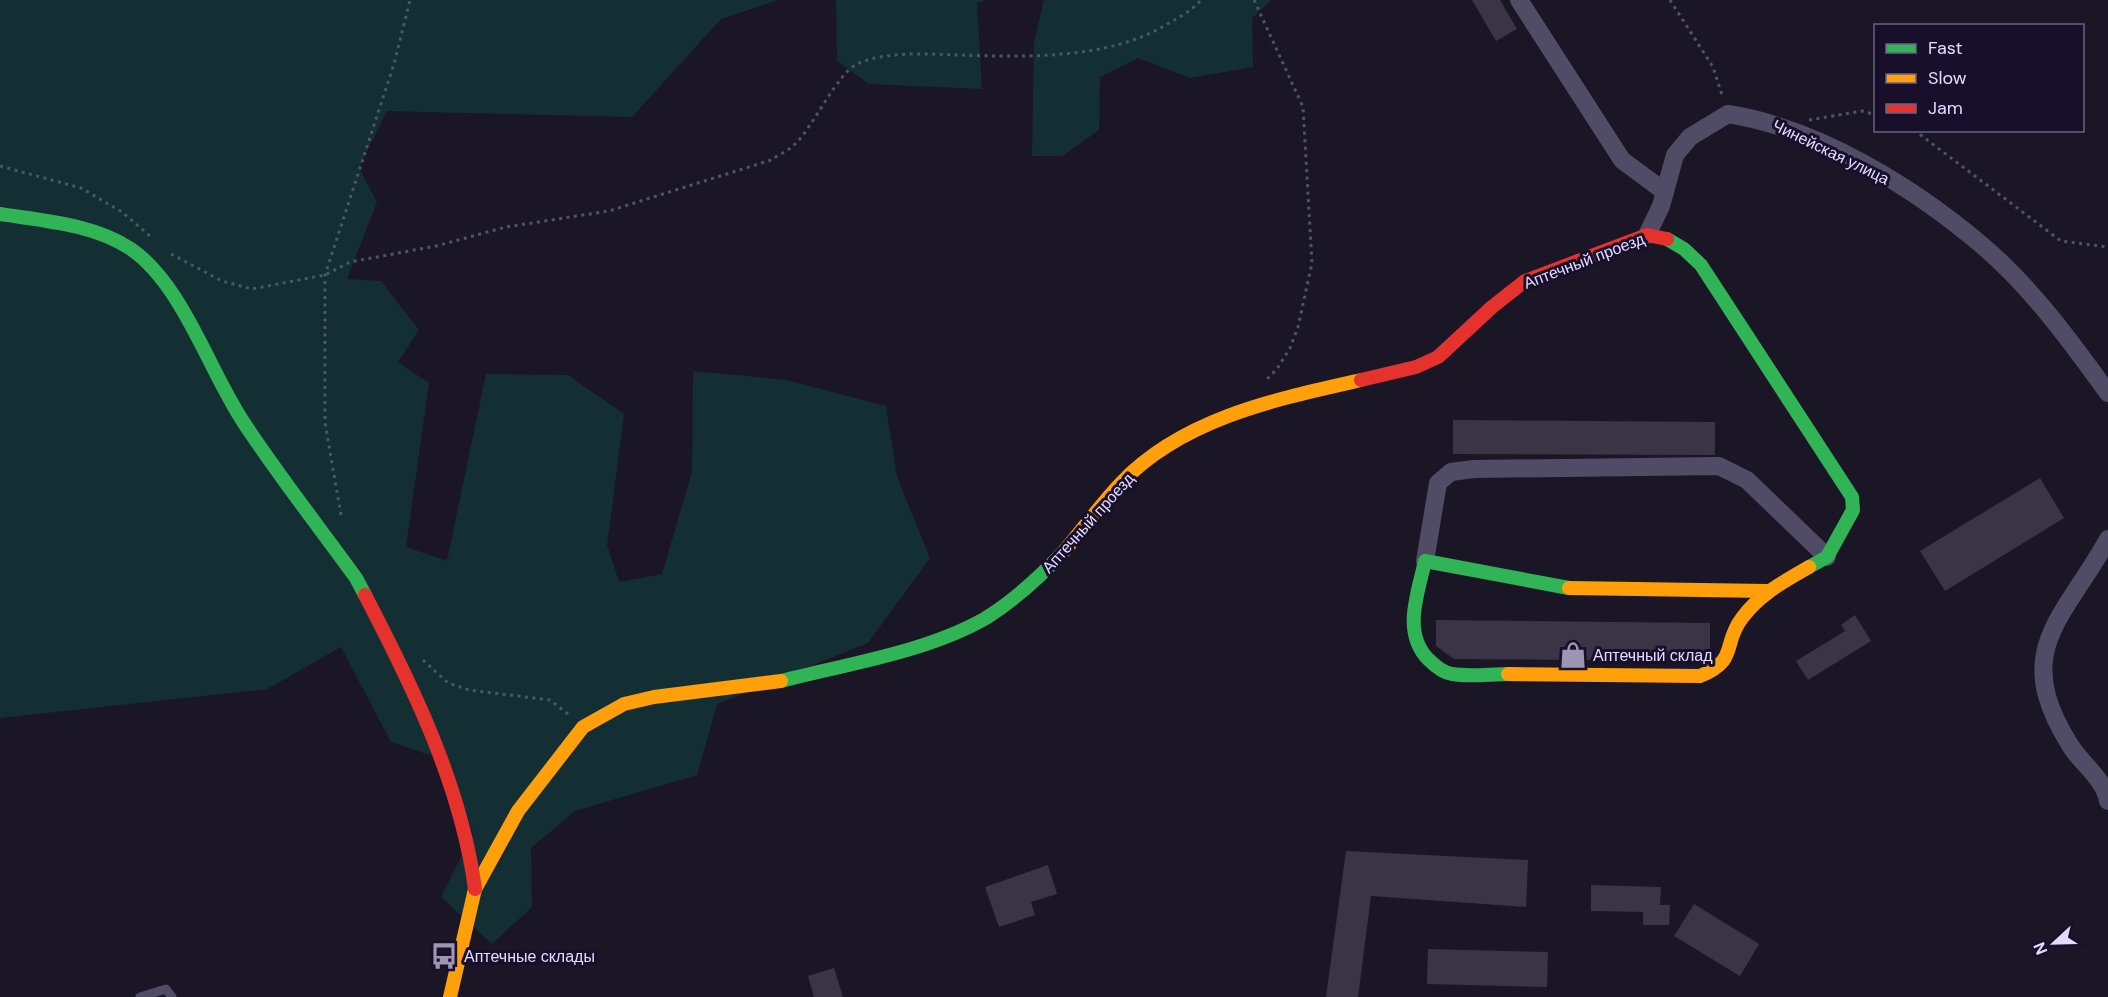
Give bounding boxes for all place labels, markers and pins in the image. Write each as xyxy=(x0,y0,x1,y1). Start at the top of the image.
shop icon: Аптечный склад xyxy=(1558,640,1588,670)
place label: Аптечный склад xyxy=(1593,645,1713,666)
bus stop icon: Аптечные склады xyxy=(429,941,459,971)
place label: Аптечные склады xyxy=(464,946,595,967)

